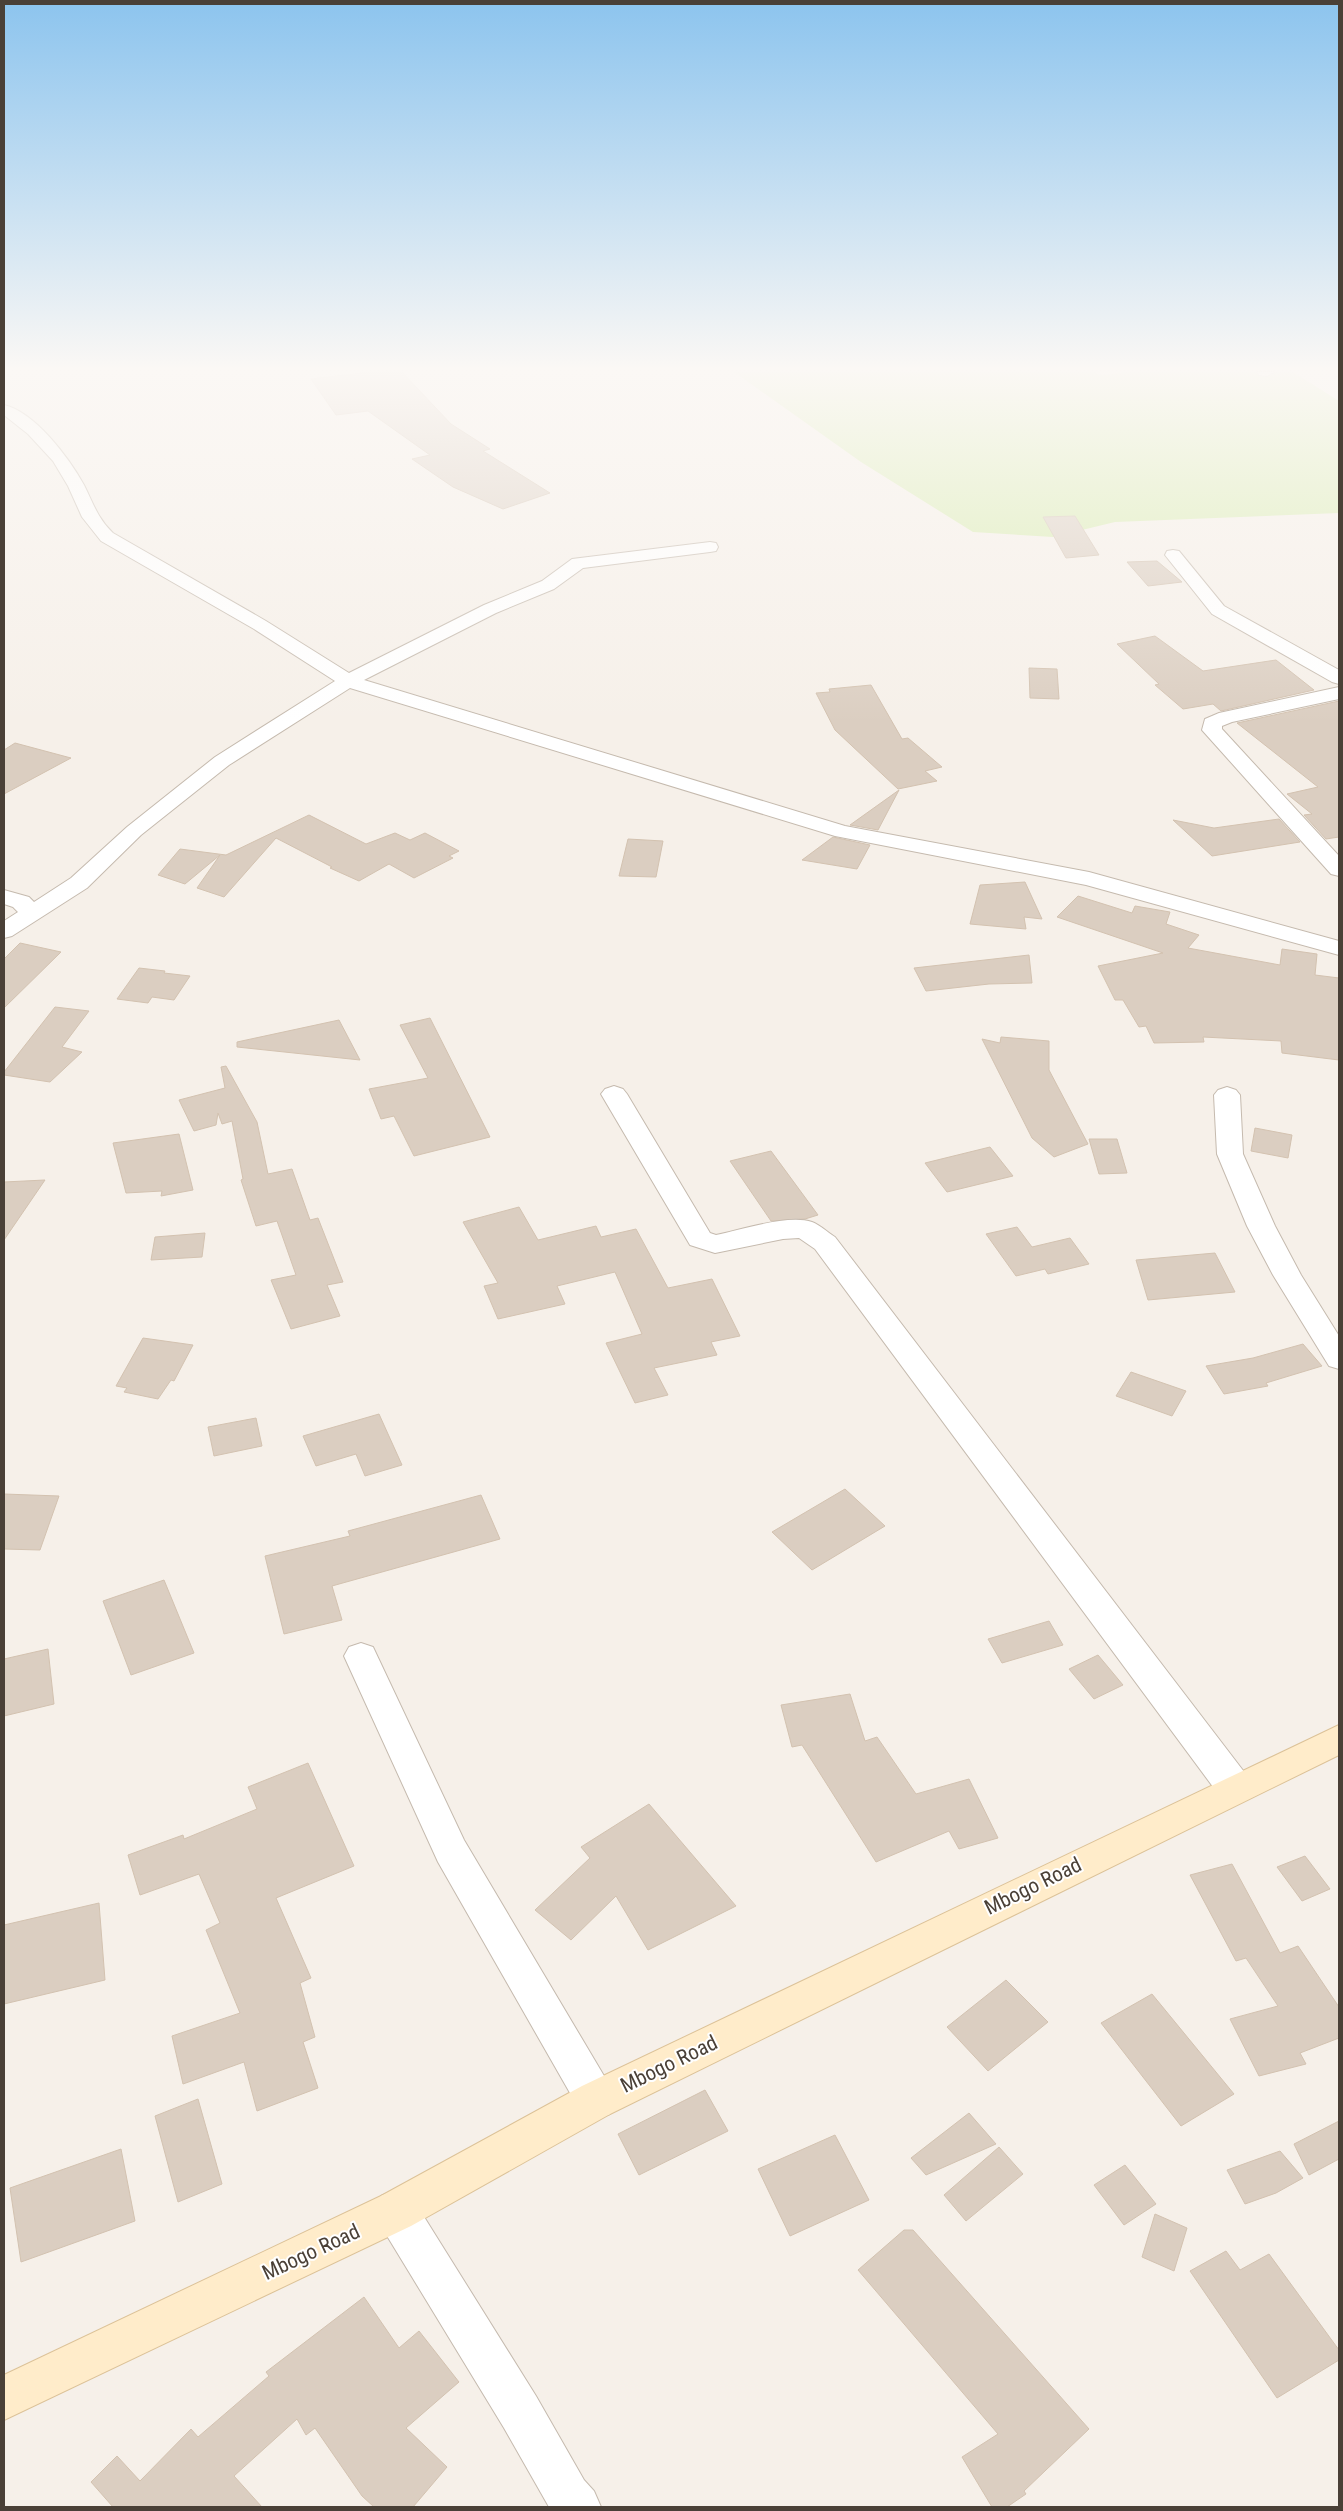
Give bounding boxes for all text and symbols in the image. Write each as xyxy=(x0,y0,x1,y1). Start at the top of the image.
street label: Mbogo Road xyxy=(981,1852,1085,1920)
street label: Mbogo Road xyxy=(617,2030,721,2098)
street label: Mbogo Road xyxy=(259,2219,363,2285)

